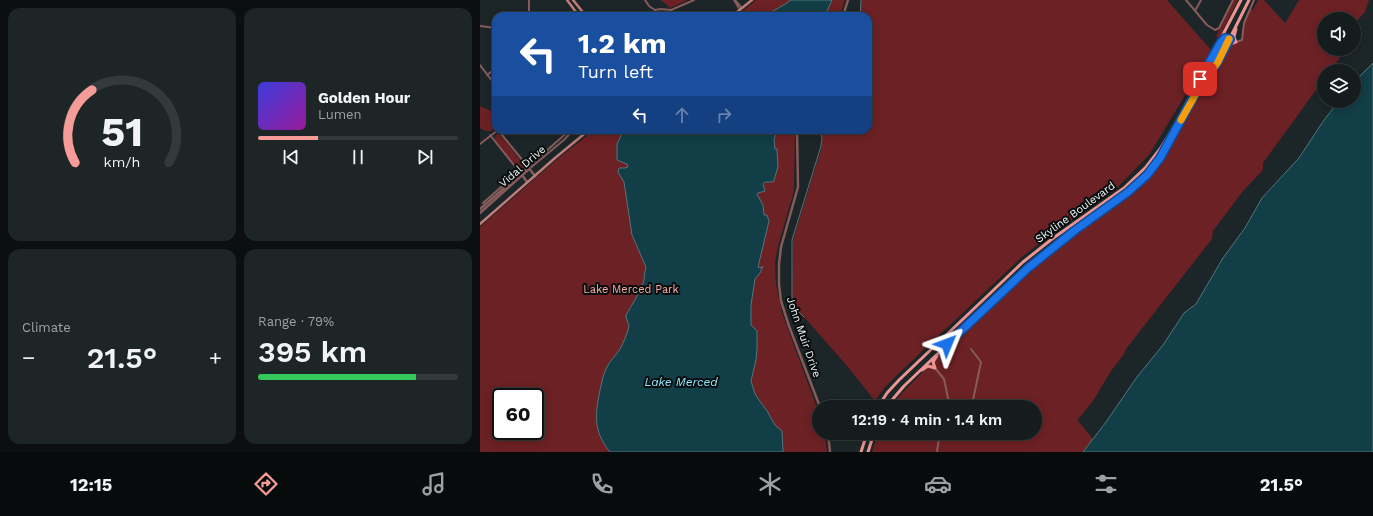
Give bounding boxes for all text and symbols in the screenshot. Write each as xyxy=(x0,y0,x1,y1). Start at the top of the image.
map controls xyxy=(1317,12,1361,108)
button: sound xyxy=(1317,12,1361,56)
text: 1.2 km xyxy=(578,27,667,60)
icon: left xyxy=(512,28,564,80)
text: Turn left xyxy=(578,61,653,82)
pin xyxy=(1183,62,1217,96)
button: layers xyxy=(1317,64,1361,108)
icon: arrive xyxy=(1189,68,1211,90)
text: Golden Hour xyxy=(318,89,410,107)
icon: left xyxy=(629,104,651,126)
icon: ahead xyxy=(671,104,693,126)
icon: right xyxy=(713,104,735,126)
text: 51 xyxy=(101,106,143,155)
text: Lumen xyxy=(318,107,362,122)
street label: Vidal Drive xyxy=(496,143,548,190)
icon: previous xyxy=(280,146,302,168)
icon: pause xyxy=(347,146,369,168)
icon: next xyxy=(414,146,436,168)
text: km/h xyxy=(104,153,140,169)
street label: Skyline Boulevard xyxy=(1033,179,1118,246)
park label: Lake Merced Park xyxy=(583,283,679,296)
street label: John Muir Drive xyxy=(784,295,823,379)
text: Range · 79% xyxy=(258,314,334,329)
text: Climate xyxy=(22,320,71,335)
position arrow xyxy=(926,323,968,365)
text: 395 km xyxy=(258,334,367,369)
text: 21.5° xyxy=(87,340,157,375)
text: − xyxy=(22,345,35,370)
text: + xyxy=(209,345,222,370)
water label: Lake Merced xyxy=(644,375,718,389)
speed limit sign: 60 xyxy=(492,388,544,440)
text: 12:19 · 4 min · 1.4 km xyxy=(852,411,1002,429)
icon: directions xyxy=(252,470,280,498)
icon: music xyxy=(420,470,448,498)
icon: phone xyxy=(588,470,616,498)
icon: climate xyxy=(756,470,784,498)
icon: car xyxy=(924,470,952,498)
icon: filters xyxy=(1092,470,1120,498)
text: 12:15 xyxy=(70,474,112,495)
text: 21.5° xyxy=(1260,474,1303,495)

